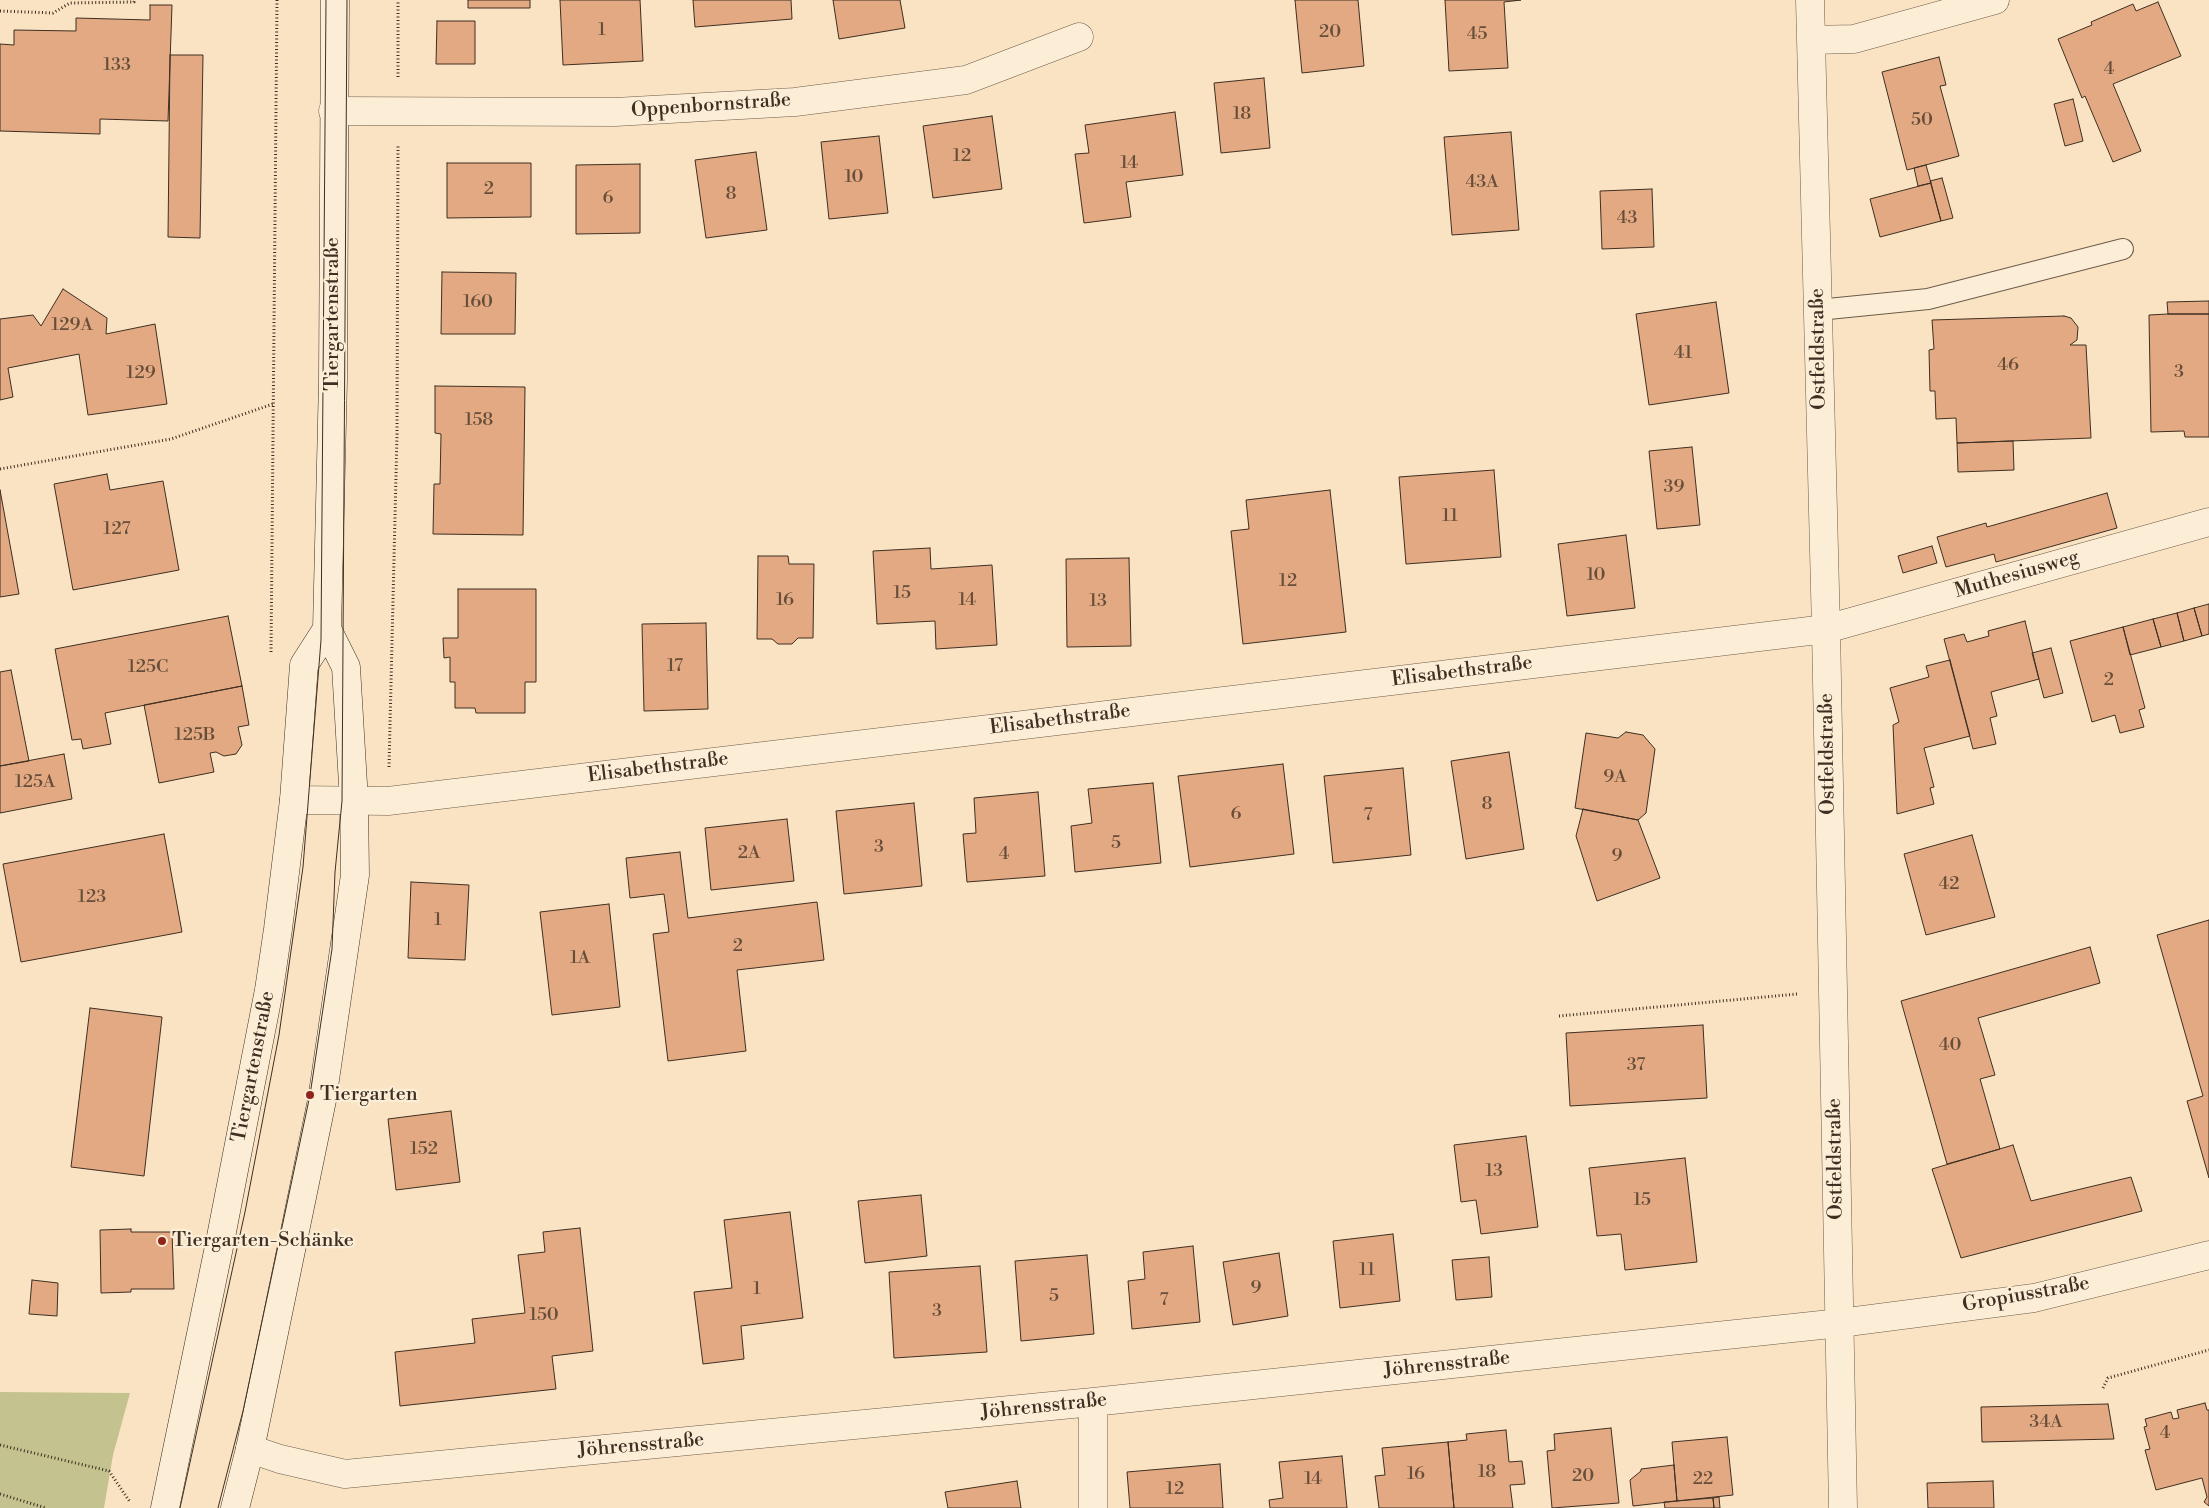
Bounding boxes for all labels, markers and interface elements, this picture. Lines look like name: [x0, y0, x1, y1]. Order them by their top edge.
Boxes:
house number: 1: [598, 20, 606, 42]
house number: 20: [1319, 22, 1341, 44]
house number: 45: [1467, 24, 1487, 46]
house number: 133: [103, 55, 131, 77]
house number: 4: [2104, 59, 2114, 81]
street label: Oppenbornstraße: [630, 88, 792, 124]
house number: 18: [1233, 104, 1251, 126]
house number: 50: [1911, 110, 1933, 132]
house number: 12: [953, 146, 971, 168]
house number: 14: [1120, 153, 1138, 175]
house number: 10: [844, 167, 864, 189]
house number: 43A: [1466, 172, 1498, 194]
house number: 2: [484, 179, 494, 201]
house number: 8: [725, 184, 737, 206]
house number: 6: [603, 188, 613, 210]
house number: 43: [1617, 208, 1637, 230]
street label: Tiergartenstraße: [321, 237, 345, 391]
street label: Ostfeldstraße: [1806, 288, 1832, 410]
house number: 160: [463, 292, 493, 314]
house number: 129A: [51, 315, 93, 337]
house number: 41: [1674, 343, 1692, 365]
house number: 46: [1997, 355, 2019, 377]
house number: 3: [2174, 362, 2184, 384]
house number: 129: [126, 363, 156, 385]
house number: 158: [465, 410, 493, 432]
house number: 39: [1664, 477, 1684, 499]
house number: 11: [1442, 506, 1458, 528]
house number: 127: [103, 519, 131, 541]
street label: Muthesiusweg: [1952, 546, 2082, 604]
house number: 10: [1586, 565, 1606, 587]
house number: 12: [1279, 571, 1297, 593]
house number: 15: [893, 583, 911, 605]
house number: 16: [776, 590, 794, 612]
house number: 14: [958, 590, 976, 612]
house number: 13: [1089, 591, 1107, 613]
street label: Elisabethstraße: [1390, 651, 1534, 693]
house number: 17: [667, 656, 683, 678]
house number: 125C: [128, 657, 168, 679]
house number: 2: [2104, 670, 2114, 692]
street label: Ostfeldstraße: [1815, 693, 1841, 815]
street label: Elisabethstraße: [988, 699, 1132, 741]
house number: 125B: [175, 725, 215, 747]
street label: Elisabethstraße: [586, 747, 730, 789]
house number: 9A: [1603, 767, 1627, 789]
house number: 125A: [15, 772, 55, 794]
house number: 8: [1481, 794, 1493, 816]
house number: 6: [1231, 804, 1241, 826]
house number: 7: [1363, 805, 1373, 827]
house number: 5: [1111, 833, 1121, 855]
house number: 3: [874, 837, 884, 859]
house number: 2A: [738, 843, 760, 865]
house number: 4: [999, 844, 1009, 866]
house number: 9: [1612, 846, 1622, 868]
house number: 42: [1939, 874, 1959, 896]
house number: 123: [78, 887, 106, 909]
house number: 1: [434, 910, 442, 932]
house number: 2: [733, 936, 743, 958]
house number: 1A: [570, 948, 590, 970]
street label: Tiergartenstraße: [228, 989, 280, 1145]
house number: 40: [1939, 1035, 1961, 1057]
house number: 37: [1627, 1055, 1645, 1077]
place label: Tiergarten: [320, 1083, 418, 1107]
marker: Tiergarten: [304, 1089, 316, 1101]
street label: Ostfeldstraße: [1823, 1098, 1849, 1220]
house number: 152: [410, 1139, 438, 1161]
house number: 13: [1485, 1161, 1503, 1183]
house number: 15: [1633, 1190, 1651, 1212]
place label: Tiergarten-Schänke: [172, 1229, 354, 1253]
marker: Tiergarten-Schänke: [156, 1235, 168, 1247]
house number: 11: [1359, 1260, 1375, 1282]
street label: Gropiusstraße: [1961, 1272, 2091, 1318]
house number: 9: [1251, 1278, 1261, 1300]
house number: 1: [753, 1279, 761, 1301]
house number: 5: [1049, 1286, 1059, 1308]
house number: 7: [1159, 1290, 1169, 1312]
house number: 3: [932, 1301, 942, 1323]
house number: 150: [529, 1305, 559, 1327]
street label: Jöhrensstraße: [1383, 1346, 1511, 1384]
street label: Jöhrensstraße: [980, 1388, 1108, 1426]
house number: 34A: [2029, 1412, 2063, 1434]
house number: 4: [2160, 1423, 2170, 1445]
street label: Jöhrensstraße: [577, 1429, 705, 1463]
house number: 18: [1478, 1462, 1496, 1484]
house number: 16: [1407, 1464, 1425, 1486]
house number: 20: [1572, 1466, 1594, 1488]
house number: 14: [1304, 1469, 1322, 1491]
house number: 22: [1693, 1469, 1713, 1491]
house number: 12: [1166, 1479, 1184, 1501]

